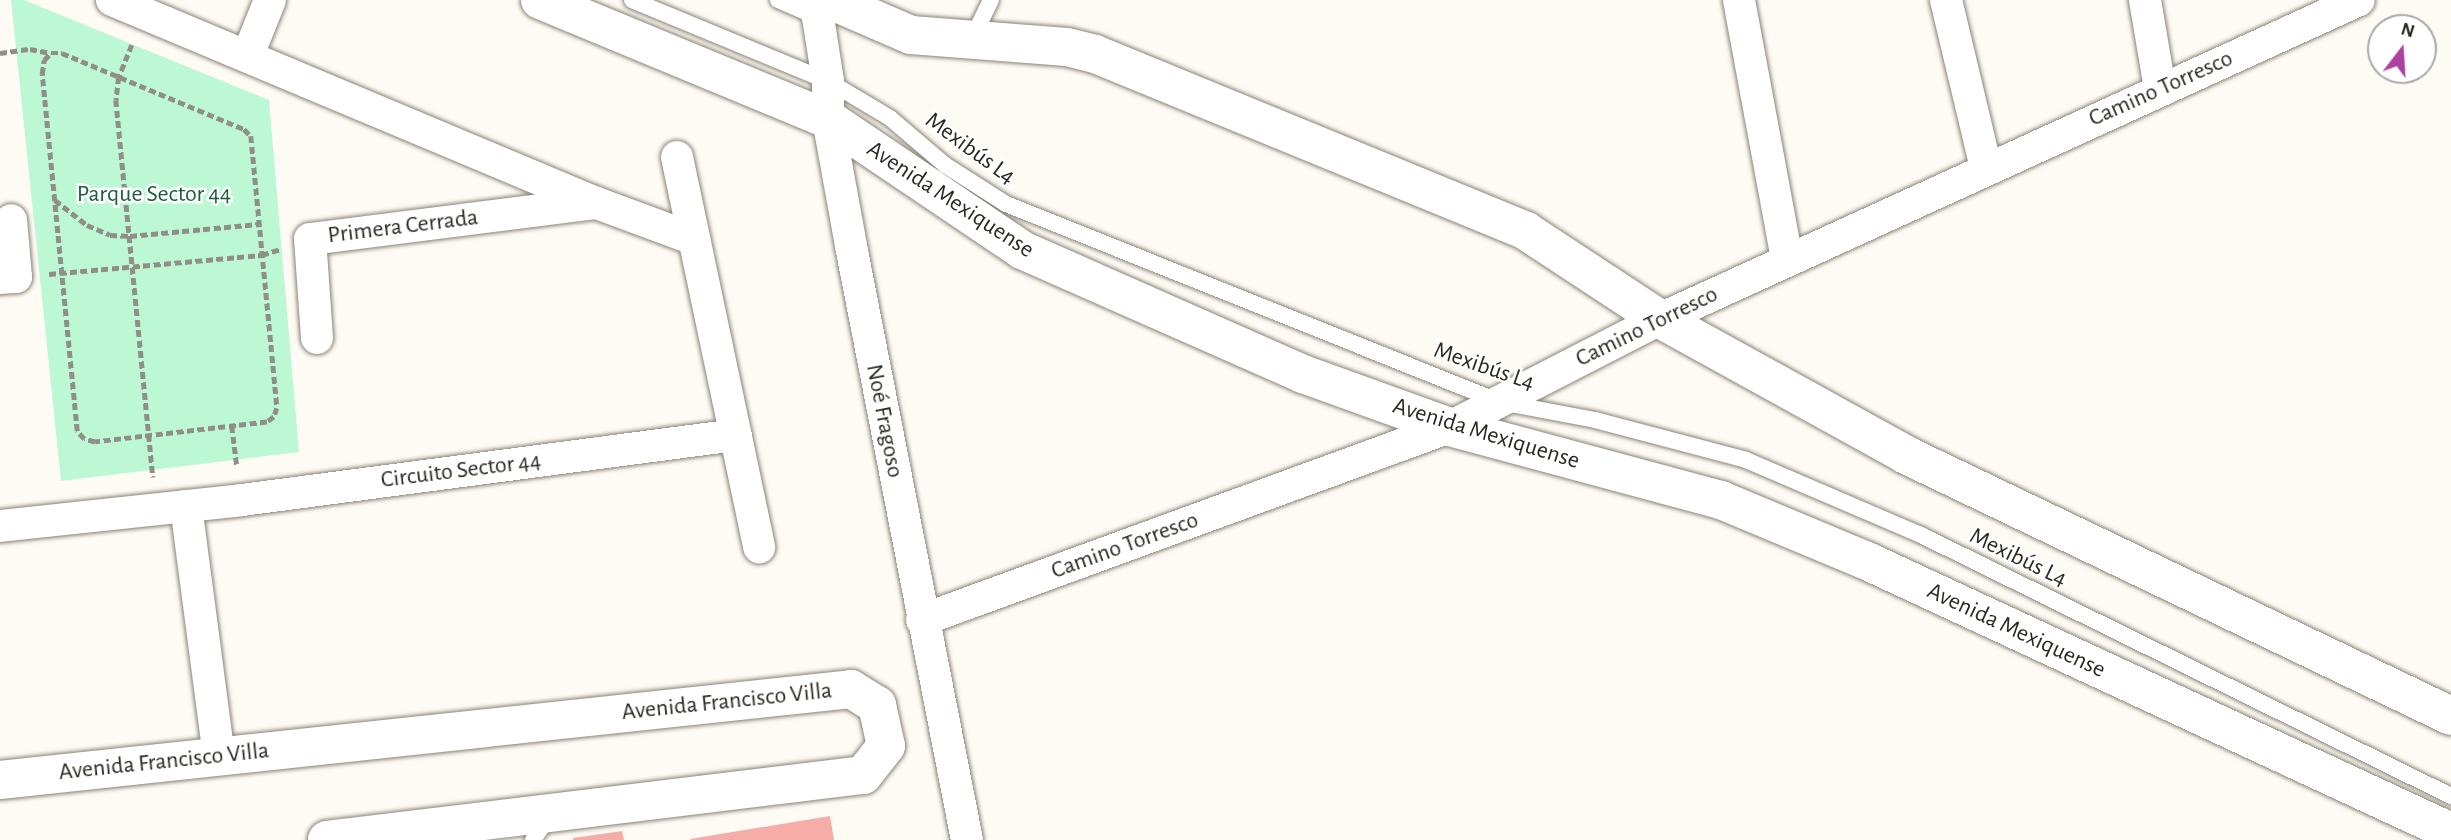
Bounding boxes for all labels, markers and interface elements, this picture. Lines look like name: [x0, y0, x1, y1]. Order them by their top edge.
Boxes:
north arrow: [2367, 14, 2437, 84]
text: N: [2399, 19, 2417, 41]
street label: Camino Torresco: [2085, 44, 2237, 134]
street label: Mexibús L4: [919, 107, 1021, 191]
street label: Avenida Mexiquense: [861, 135, 1039, 265]
park label: Parque Sector 44: [77, 181, 231, 209]
street label: Primera Cerrada: [326, 203, 480, 251]
street label: Camino Torresco: [1571, 280, 1723, 374]
street label: Mexibús L4: [1430, 336, 1538, 398]
street label: Noé Fragoso: [859, 362, 909, 480]
street label: Avenida Mexiquense: [1389, 392, 1583, 476]
street label: Circuito Sector 44: [379, 447, 543, 495]
street label: Camino Torresco: [1047, 506, 1203, 586]
street label: Mexibús L4: [1965, 522, 2071, 594]
street label: Avenida Mexiquense: [1922, 577, 2110, 685]
street label: Avenida Francisco Villa: [620, 677, 834, 727]
street label: Avenida Francisco Villa: [57, 737, 271, 787]

